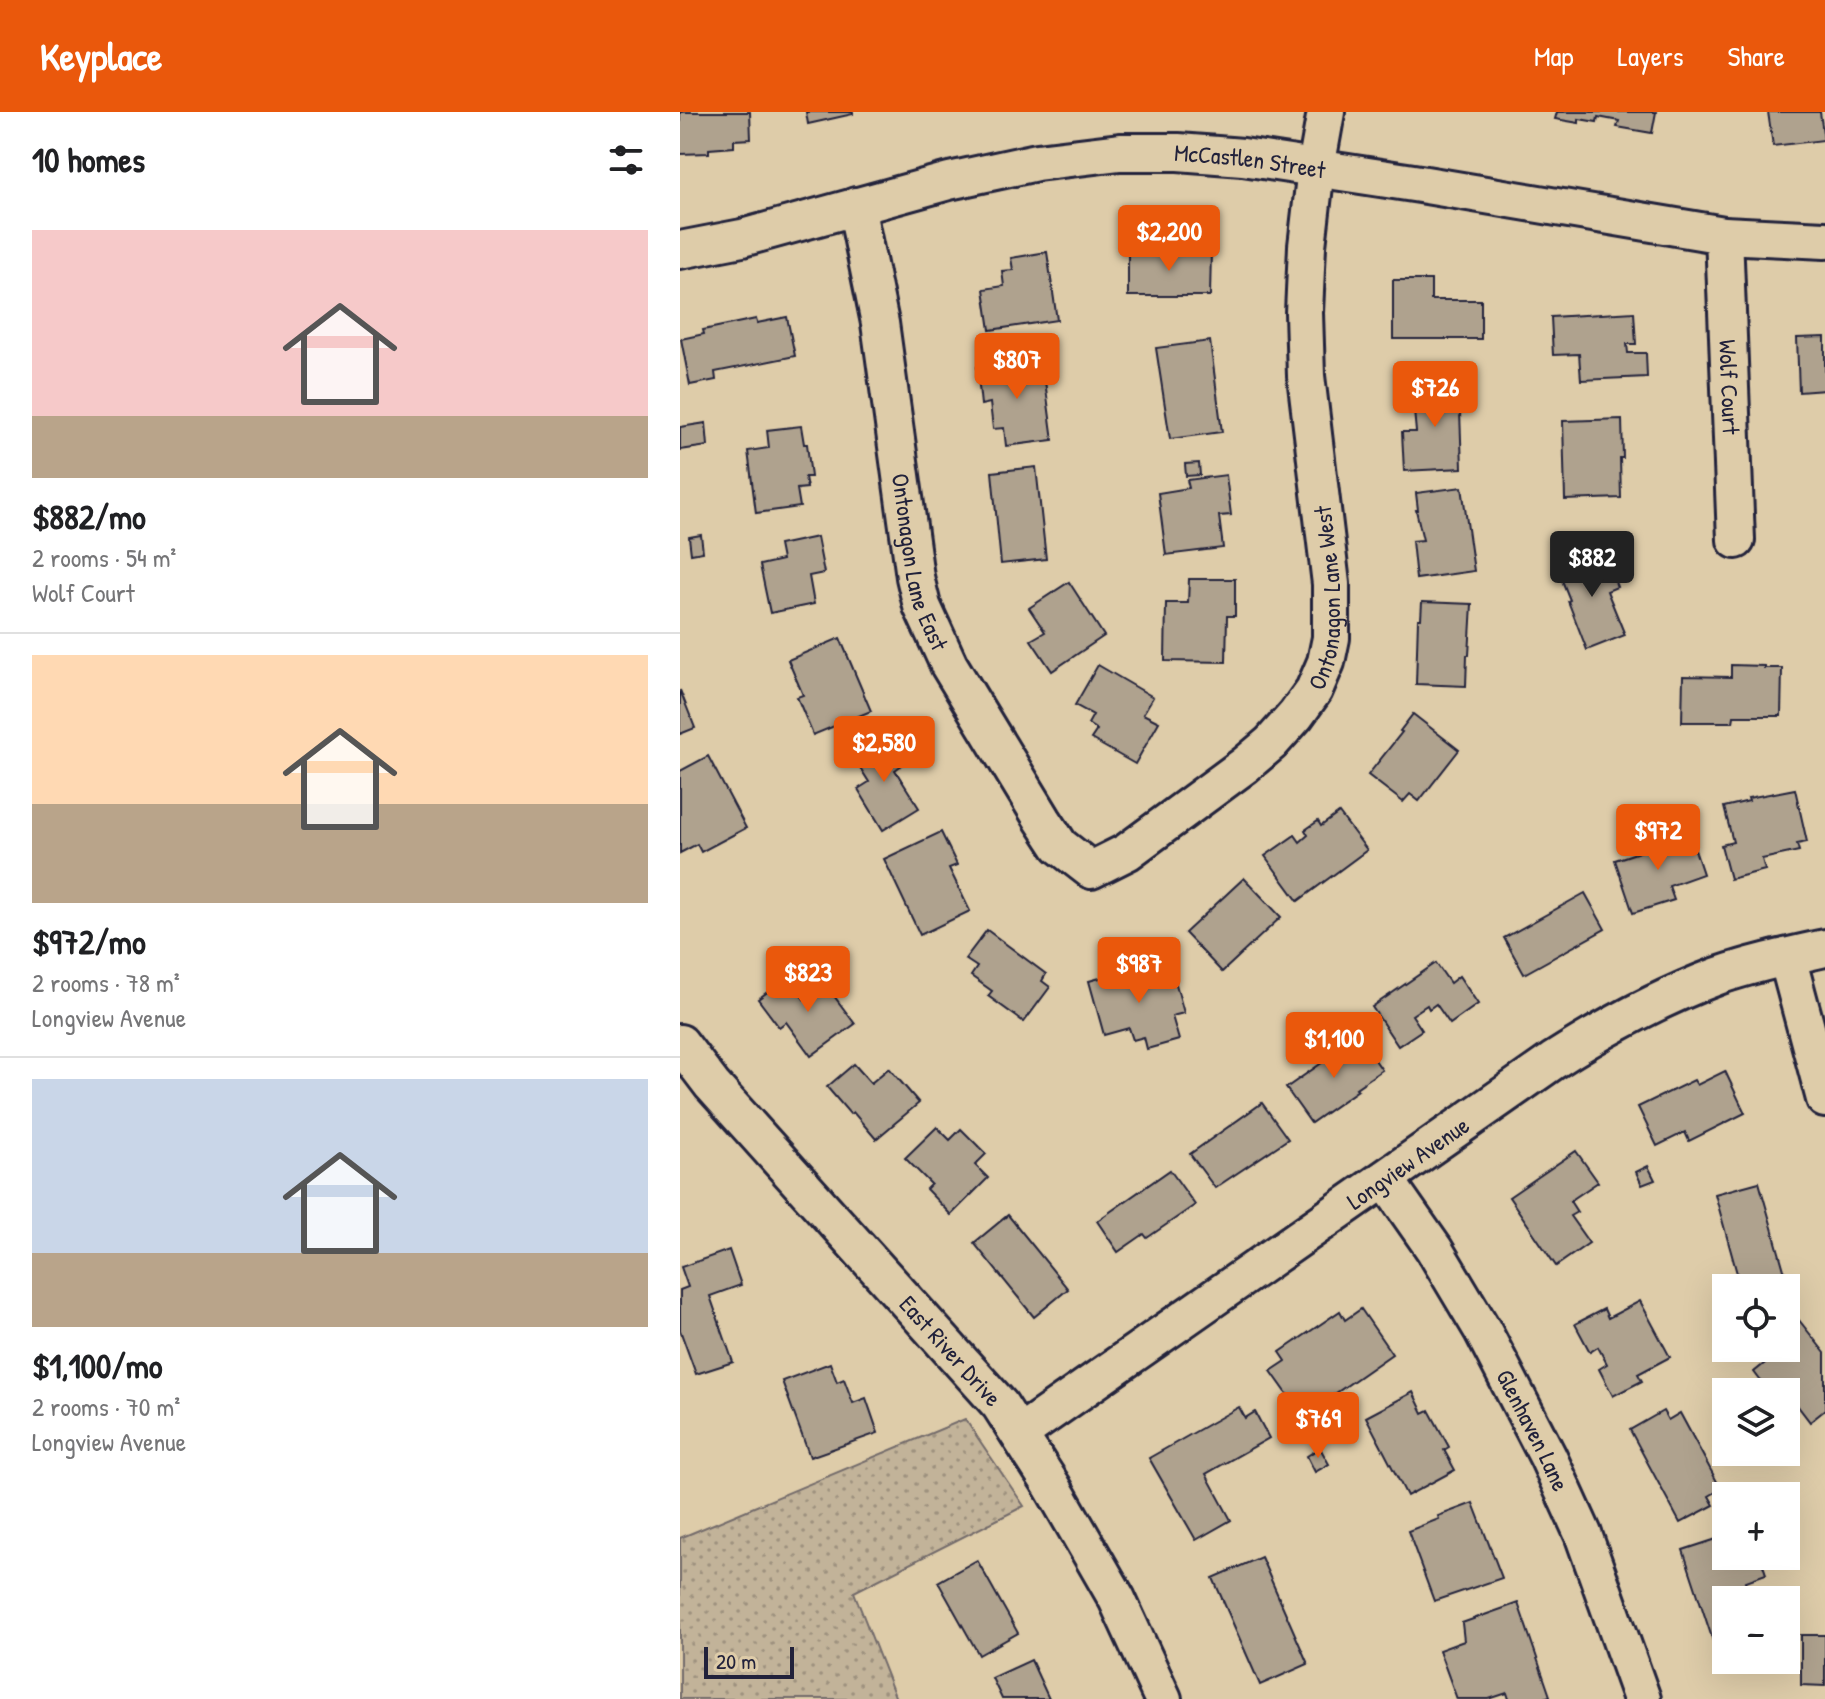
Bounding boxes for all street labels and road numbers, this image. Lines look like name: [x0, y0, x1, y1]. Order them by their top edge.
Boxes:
street label: McCastlen Street: [1173, 136, 1328, 185]
street label: Wolf Court: [1712, 339, 1748, 436]
street label: Ontonagon Lane East: [885, 471, 956, 656]
street label: Ontonagon Lane West: [1300, 504, 1347, 695]
street label: Longview Avenue: [1340, 1108, 1475, 1216]
street label: East River Drive: [893, 1288, 1009, 1413]
street label: Glenhaven Lane: [1489, 1364, 1577, 1496]

